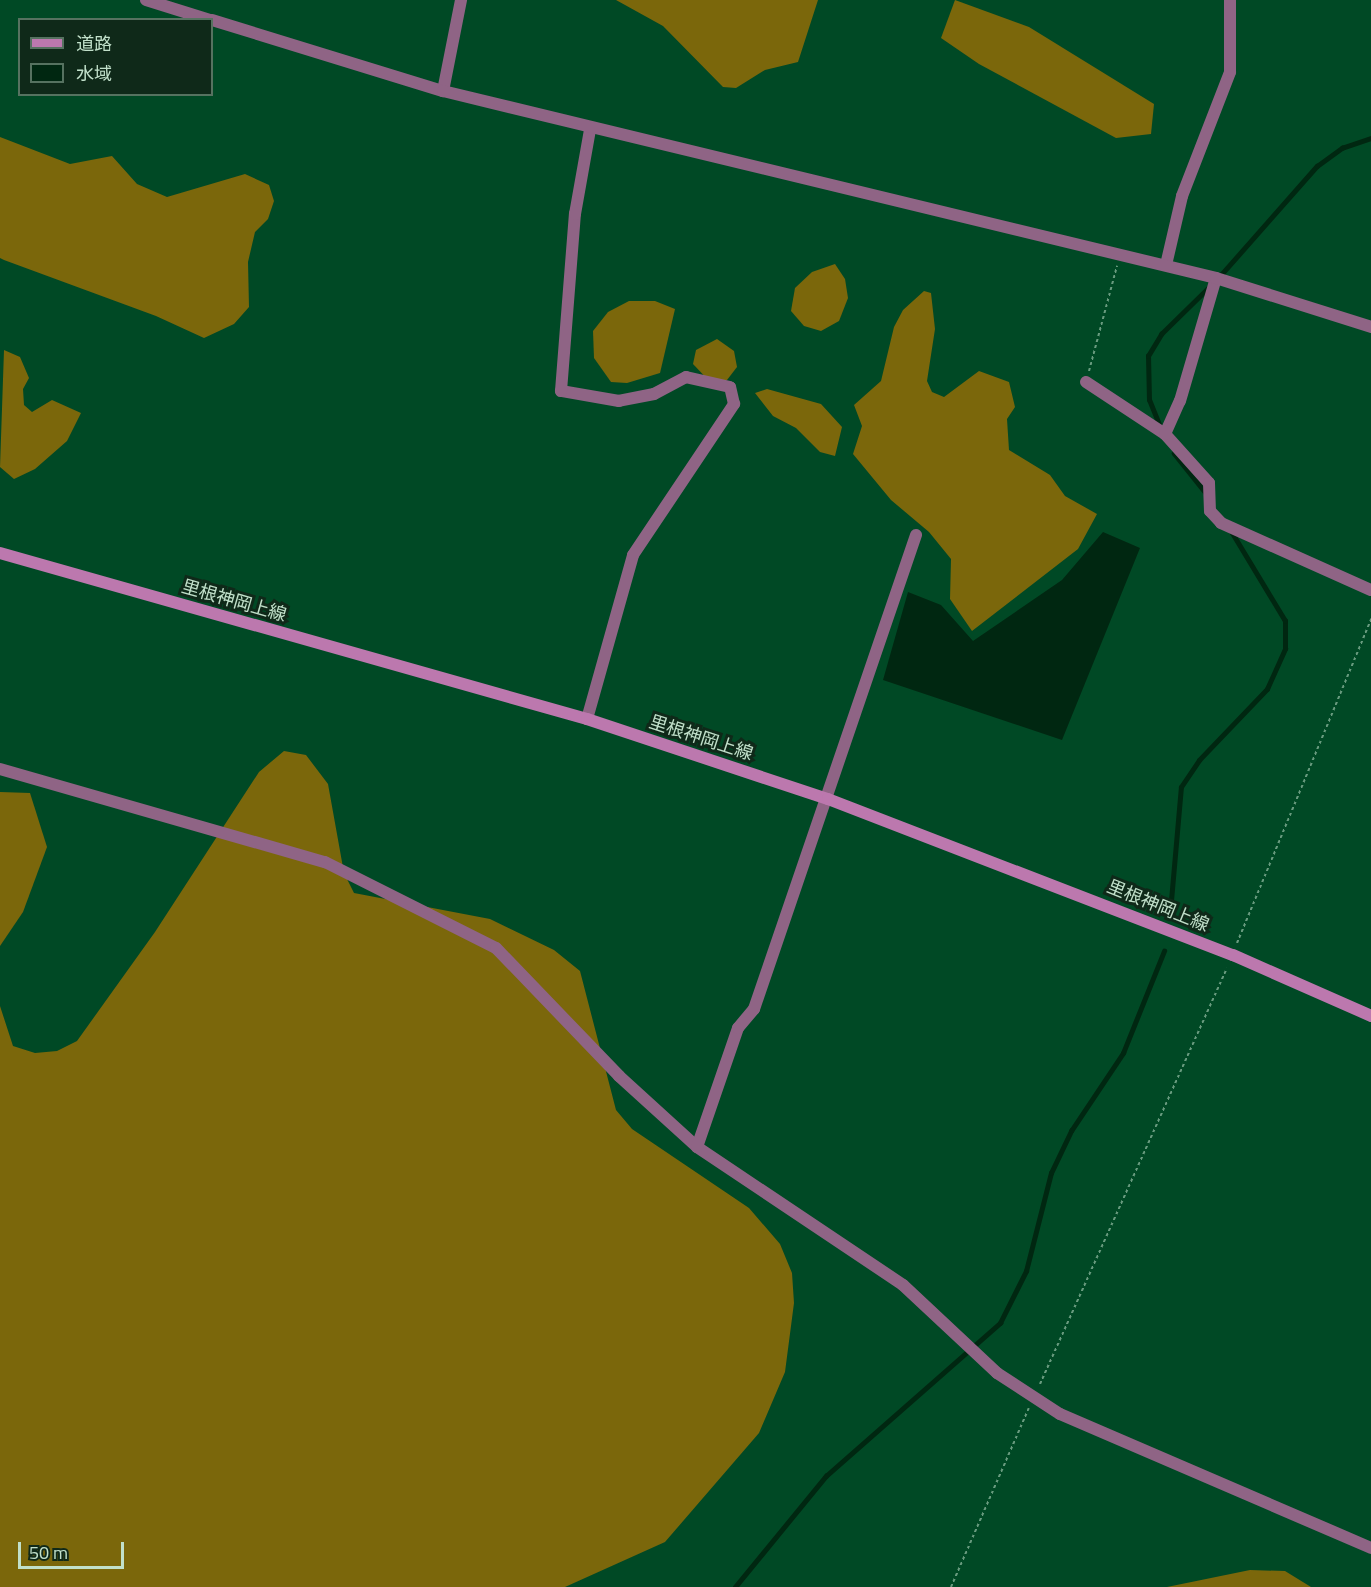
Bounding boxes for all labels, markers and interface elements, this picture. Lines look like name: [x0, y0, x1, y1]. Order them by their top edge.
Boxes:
legend: [18, 18, 213, 96]
text: 道路: [76, 30, 112, 57]
text: 水域: [76, 60, 112, 87]
street label: 里根神岡上線: [179, 576, 289, 626]
street label: 里根神岡上線: [646, 711, 756, 765]
street label: 里根神岡上線: [1104, 876, 1212, 936]
scale bar: [21, 1530, 128, 1568]
text: 50 m: [29, 1539, 68, 1566]

